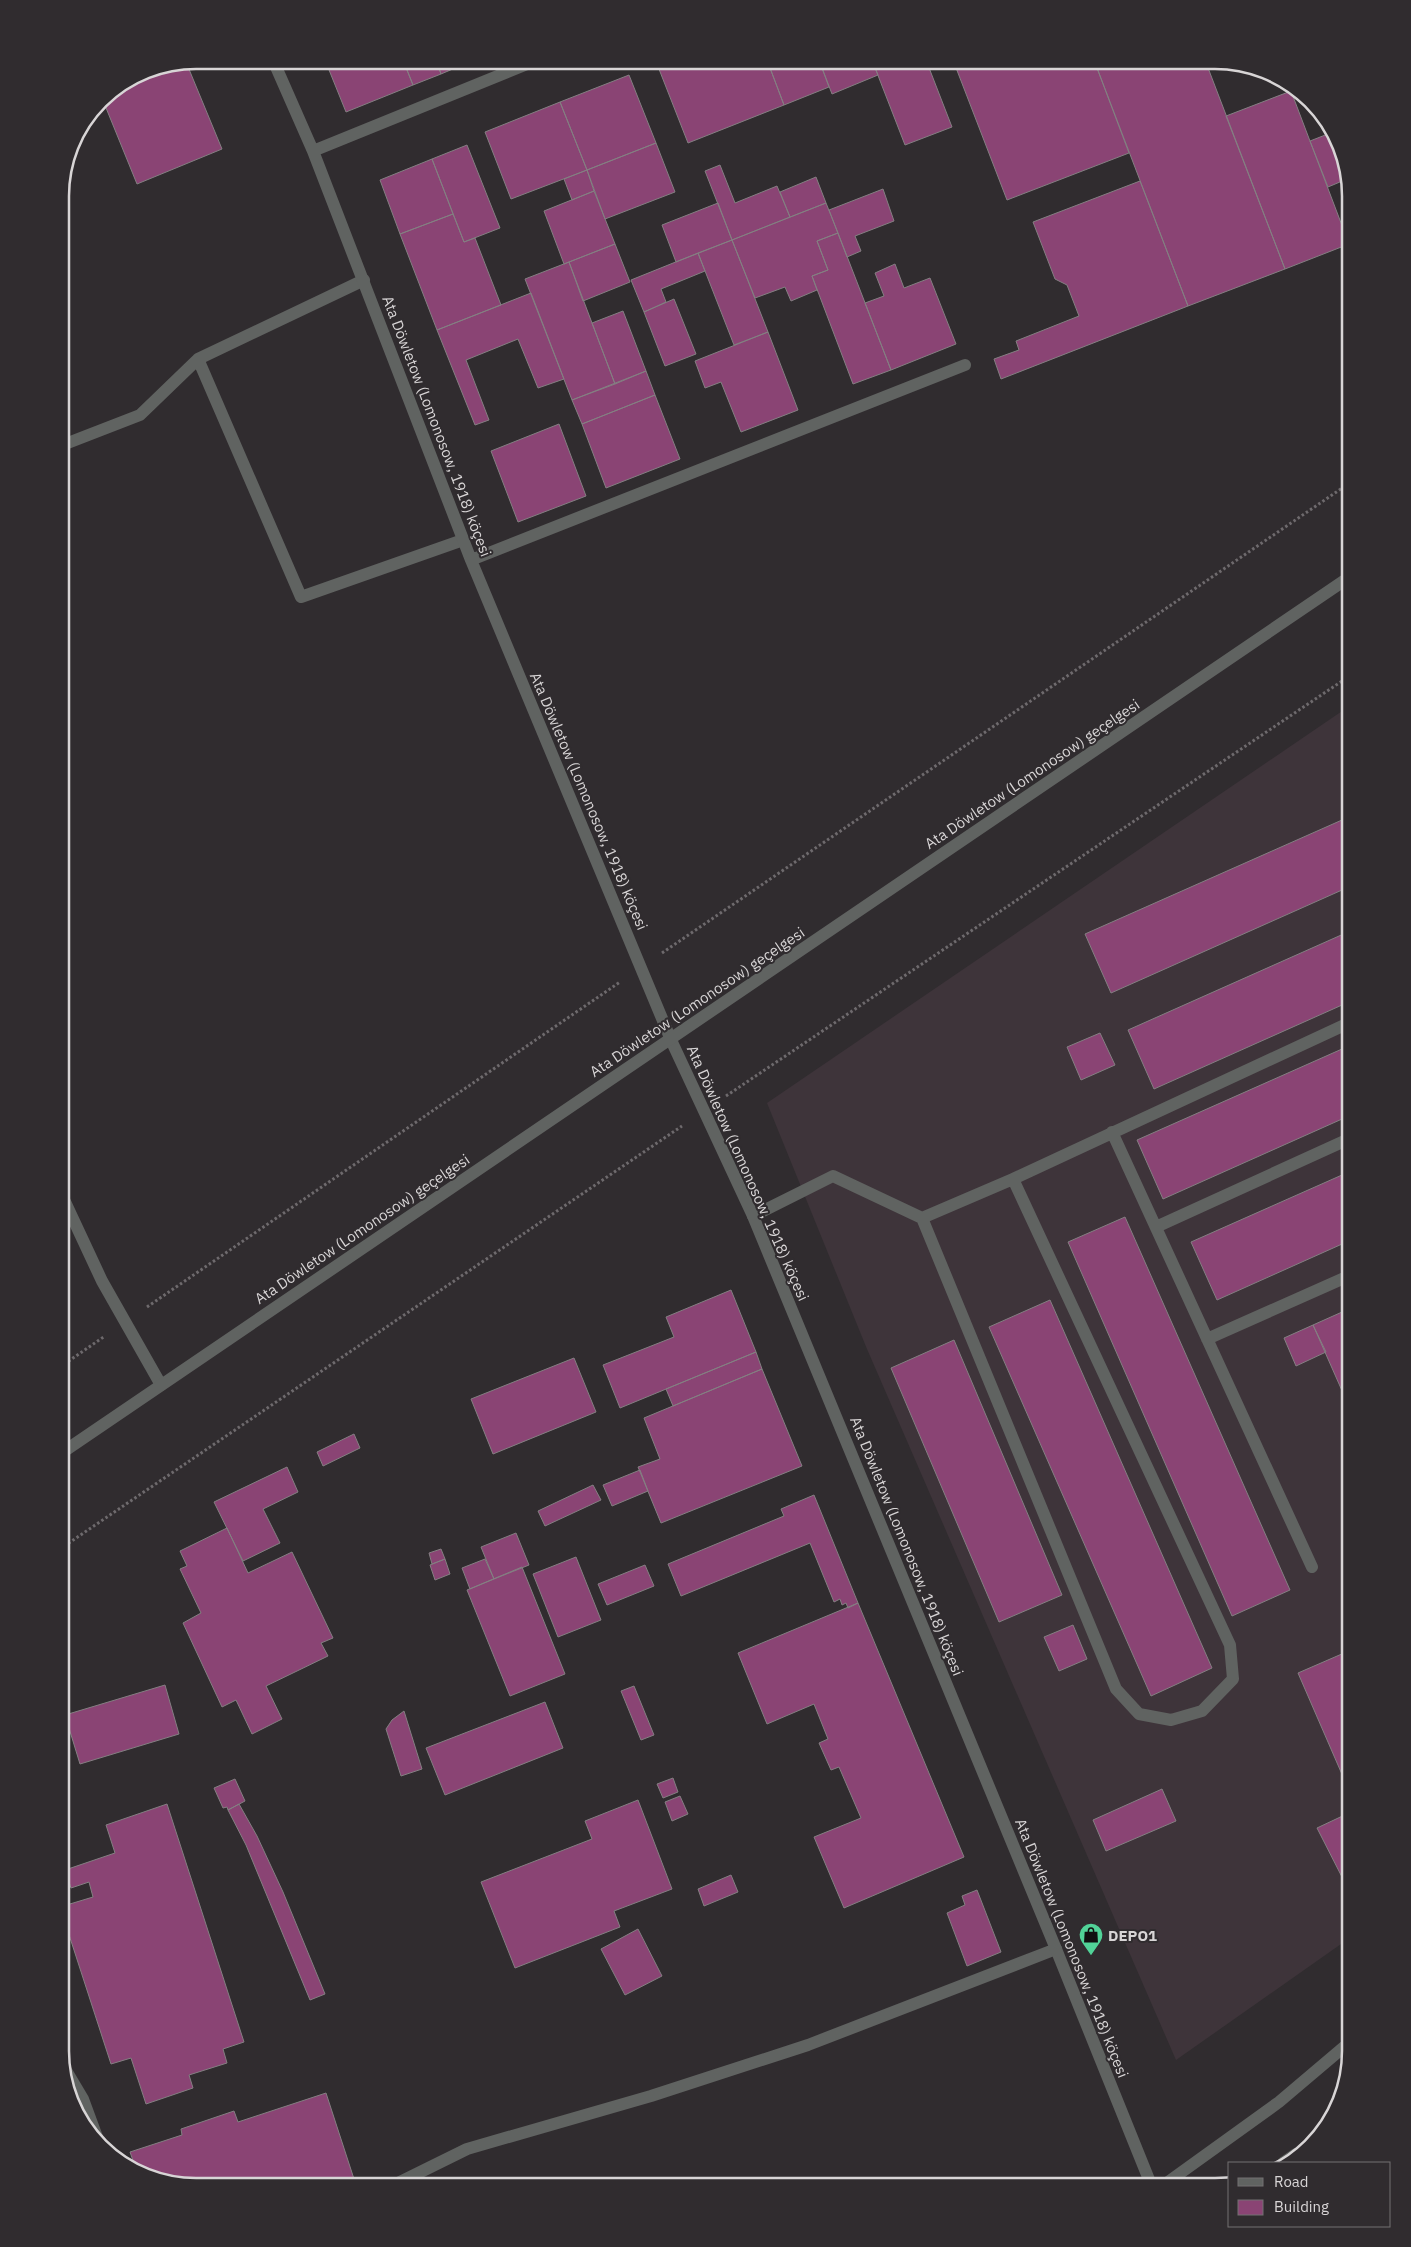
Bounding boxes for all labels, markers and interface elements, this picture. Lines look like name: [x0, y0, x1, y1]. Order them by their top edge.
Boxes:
street label: Ata Döwletow (Lomonosow, 1918) köçesi: [378, 293, 496, 559]
street label: Ata Döwletow (Lomonosow, 1918) köçesi: [526, 669, 652, 933]
street label: Ata Döwletow (Lomonosow) geçelgesi: [921, 695, 1143, 853]
street label: Ata Döwletow (Lomonosow) geçelgesi: [586, 923, 808, 1081]
street label: Ata Döwletow (Lomonosow, 1918) köçesi: [683, 1042, 813, 1304]
street label: Ata Döwletow (Lomonosow) geçelgesi: [251, 1150, 473, 1308]
street label: Ata Döwletow (Lomonosow, 1918) köçesi: [846, 1414, 968, 1678]
street label: Ata Döwletow (Lomonosow, 1918) köçesi: [1011, 1816, 1133, 2080]
shop icon: DEPO1: [1078, 1922, 1104, 1956]
place label: DEPO1: [1108, 1926, 1157, 1945]
legend: [1228, 2162, 1391, 2227]
text: Road: [1274, 2172, 1309, 2191]
text: Building: [1274, 2197, 1329, 2216]

